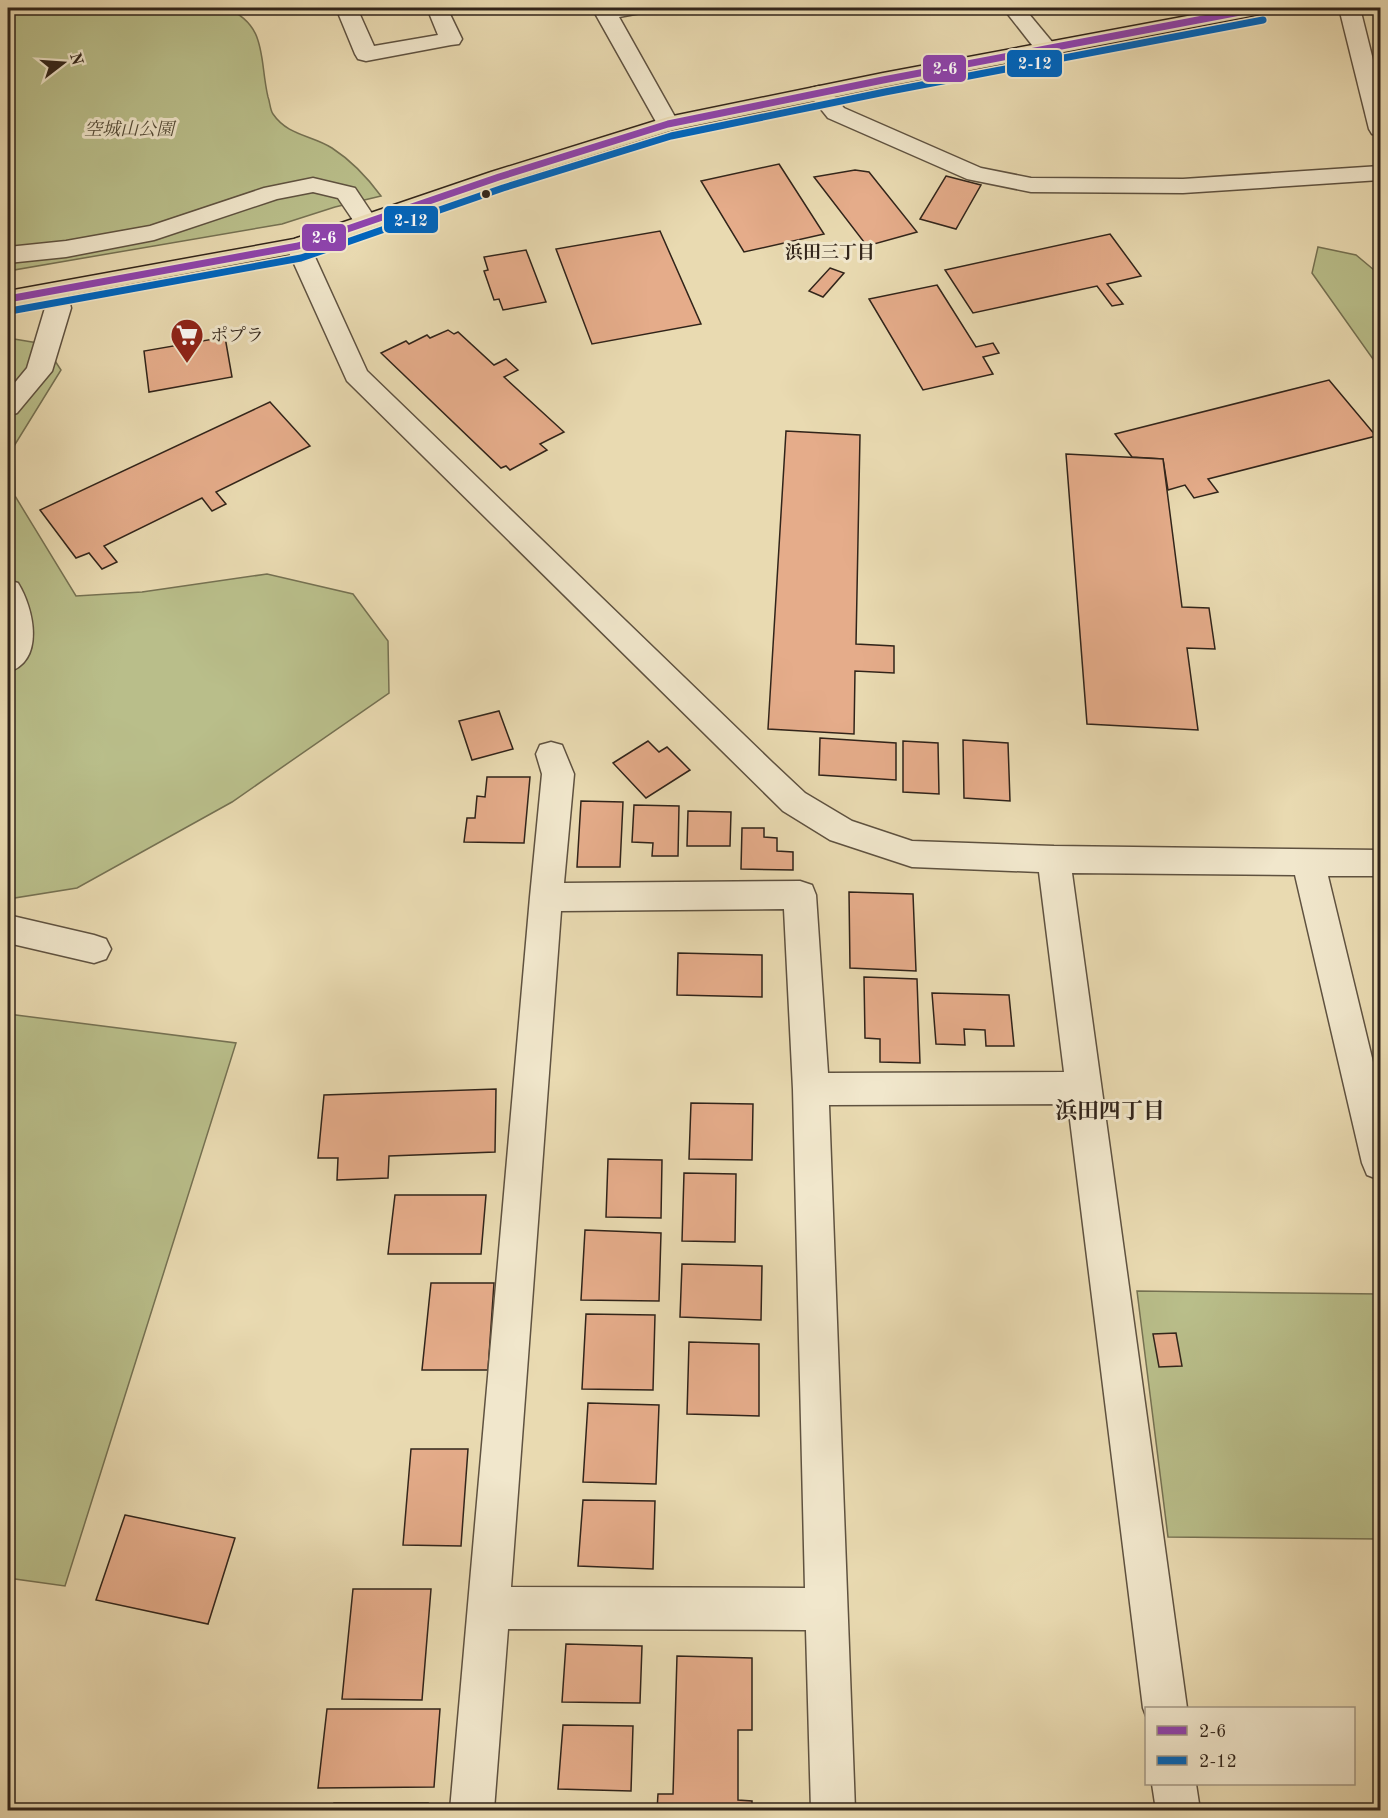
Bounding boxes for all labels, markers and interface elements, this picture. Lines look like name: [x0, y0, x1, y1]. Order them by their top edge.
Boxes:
north arrow: [33, 33, 93, 93]
line badge: 2-12: [1006, 49, 1063, 78]
text: N: [66, 51, 85, 68]
line badge: 2-6: [922, 54, 967, 83]
text: 2-12: [1018, 57, 1052, 73]
text: 2-6: [933, 62, 957, 78]
park label: 空城山公園: [84, 119, 177, 139]
unlabelled marker: [480, 188, 492, 200]
line badge: 2-12: [383, 205, 439, 234]
text: 2-12: [394, 214, 428, 230]
line badge: 2-6: [301, 223, 347, 252]
text: 2-6: [312, 231, 336, 247]
district label: 浜田三丁目: [785, 242, 875, 262]
supermarket icon: ポプラ: [169, 317, 205, 364]
place label: ポプラ: [210, 326, 264, 345]
district label: 浜田四丁目: [1055, 1098, 1165, 1123]
legend: [1145, 1707, 1355, 1785]
text: 2-6: [1199, 1723, 1227, 1741]
text: 2-12: [1199, 1753, 1237, 1771]

